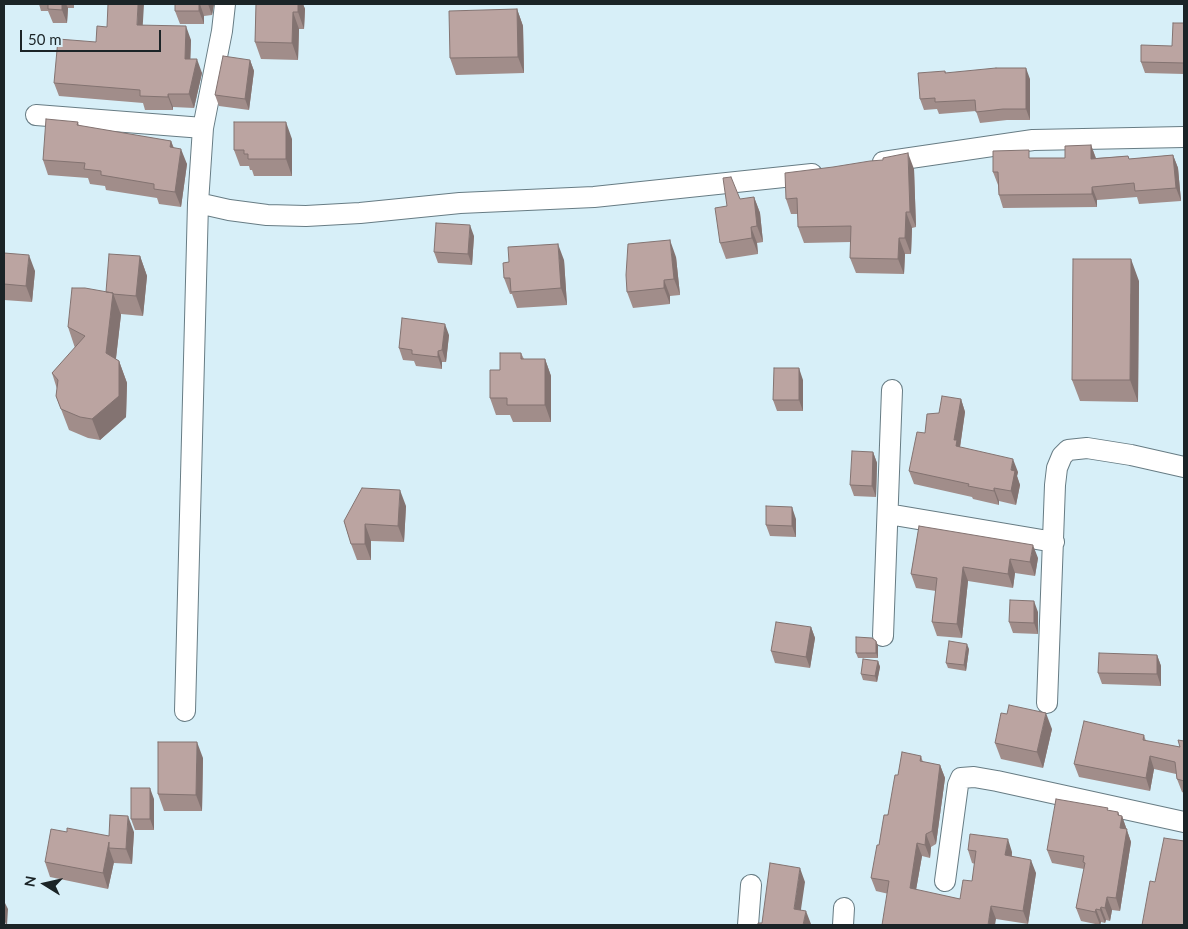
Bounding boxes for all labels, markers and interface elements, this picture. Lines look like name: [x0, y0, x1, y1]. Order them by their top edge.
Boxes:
scale bar: [22, 20, 164, 52]
text: 50 m: [28, 30, 62, 48]
north arrow: [20, 859, 70, 909]
text: N: [20, 875, 39, 888]

